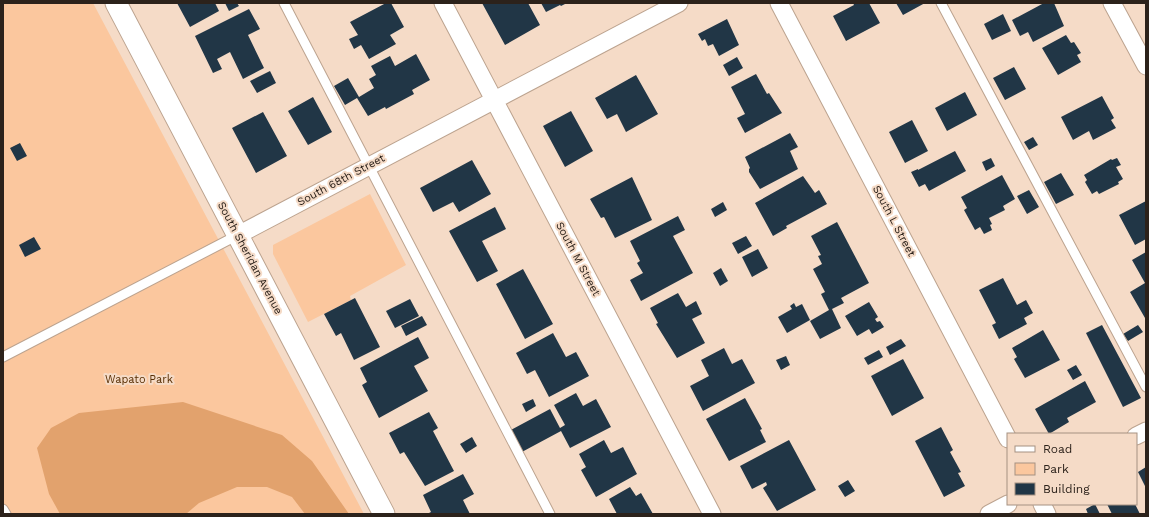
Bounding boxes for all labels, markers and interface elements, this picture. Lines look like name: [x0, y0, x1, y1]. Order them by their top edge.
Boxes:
street label: South 68th Street: [295, 151, 387, 209]
street label: South L Street: [870, 183, 918, 259]
street label: South Sheridan Avenue: [215, 200, 285, 316]
street label: South M Street: [553, 220, 603, 299]
park label: Wapato Park: [105, 373, 173, 386]
legend: [1007, 433, 1137, 505]
text: Road: [1043, 442, 1072, 456]
text: Park: [1043, 462, 1069, 476]
text: Building: [1043, 482, 1090, 496]

